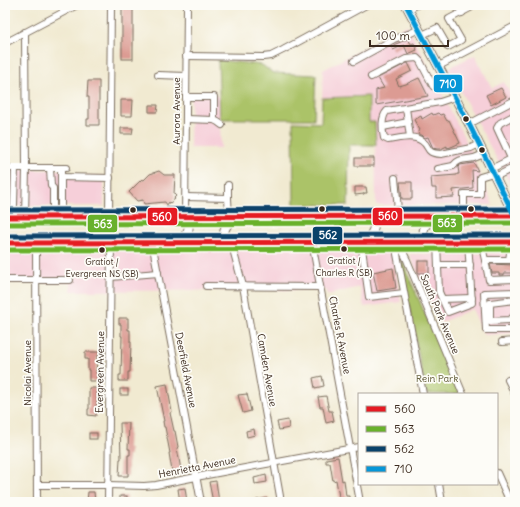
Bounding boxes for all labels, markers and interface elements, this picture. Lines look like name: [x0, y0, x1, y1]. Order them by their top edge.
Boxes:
scale bar: [370, 22, 448, 48]
text: 100 m: [376, 28, 410, 43]
line badge: 710: [433, 74, 463, 93]
street label: Aurora Avenue: [170, 77, 183, 145]
text: 710: [440, 77, 457, 91]
unlabelled marker: [461, 114, 471, 124]
unlabelled marker: [477, 145, 487, 155]
unlabelled marker: [317, 204, 327, 214]
unlabelled marker: [466, 204, 476, 214]
unlabelled marker: [128, 205, 138, 215]
line badge: 560: [147, 207, 178, 226]
line badge: 560: [372, 207, 403, 226]
text: 560: [378, 209, 398, 223]
text: 560: [152, 210, 172, 224]
line badge: 563: [87, 214, 118, 233]
line badge: 563: [432, 214, 463, 233]
text: 563: [438, 216, 456, 230]
text: 563: [94, 217, 112, 231]
line badge: 562: [312, 226, 343, 245]
text: 562: [319, 228, 337, 242]
marker: Gratiot / Charles R (SB): [339, 244, 349, 254]
marker: Gratiot / Evergreen NS (SB): [97, 245, 107, 255]
place label: Gratiot / Charles R (SB): [315, 255, 373, 278]
place label: Gratiot / Evergreen NS (SB): [66, 256, 139, 279]
street label: South Park Avenue: [417, 272, 463, 356]
street label: Charles R Avenue: [326, 295, 354, 375]
street label: Evergreen Avenue: [93, 331, 107, 413]
street label: Deerfield Avenue: [172, 331, 200, 409]
street label: Camden Avenue: [254, 332, 280, 408]
street label: Nicolai Avenue: [21, 340, 34, 406]
park label: Rein Park: [416, 372, 458, 385]
legend: [358, 393, 498, 485]
text: 560: [394, 401, 416, 416]
text: 563: [394, 421, 415, 436]
text: 562: [394, 441, 415, 456]
street label: Henrietta Avenue: [157, 453, 237, 481]
text: 710: [394, 461, 413, 476]

